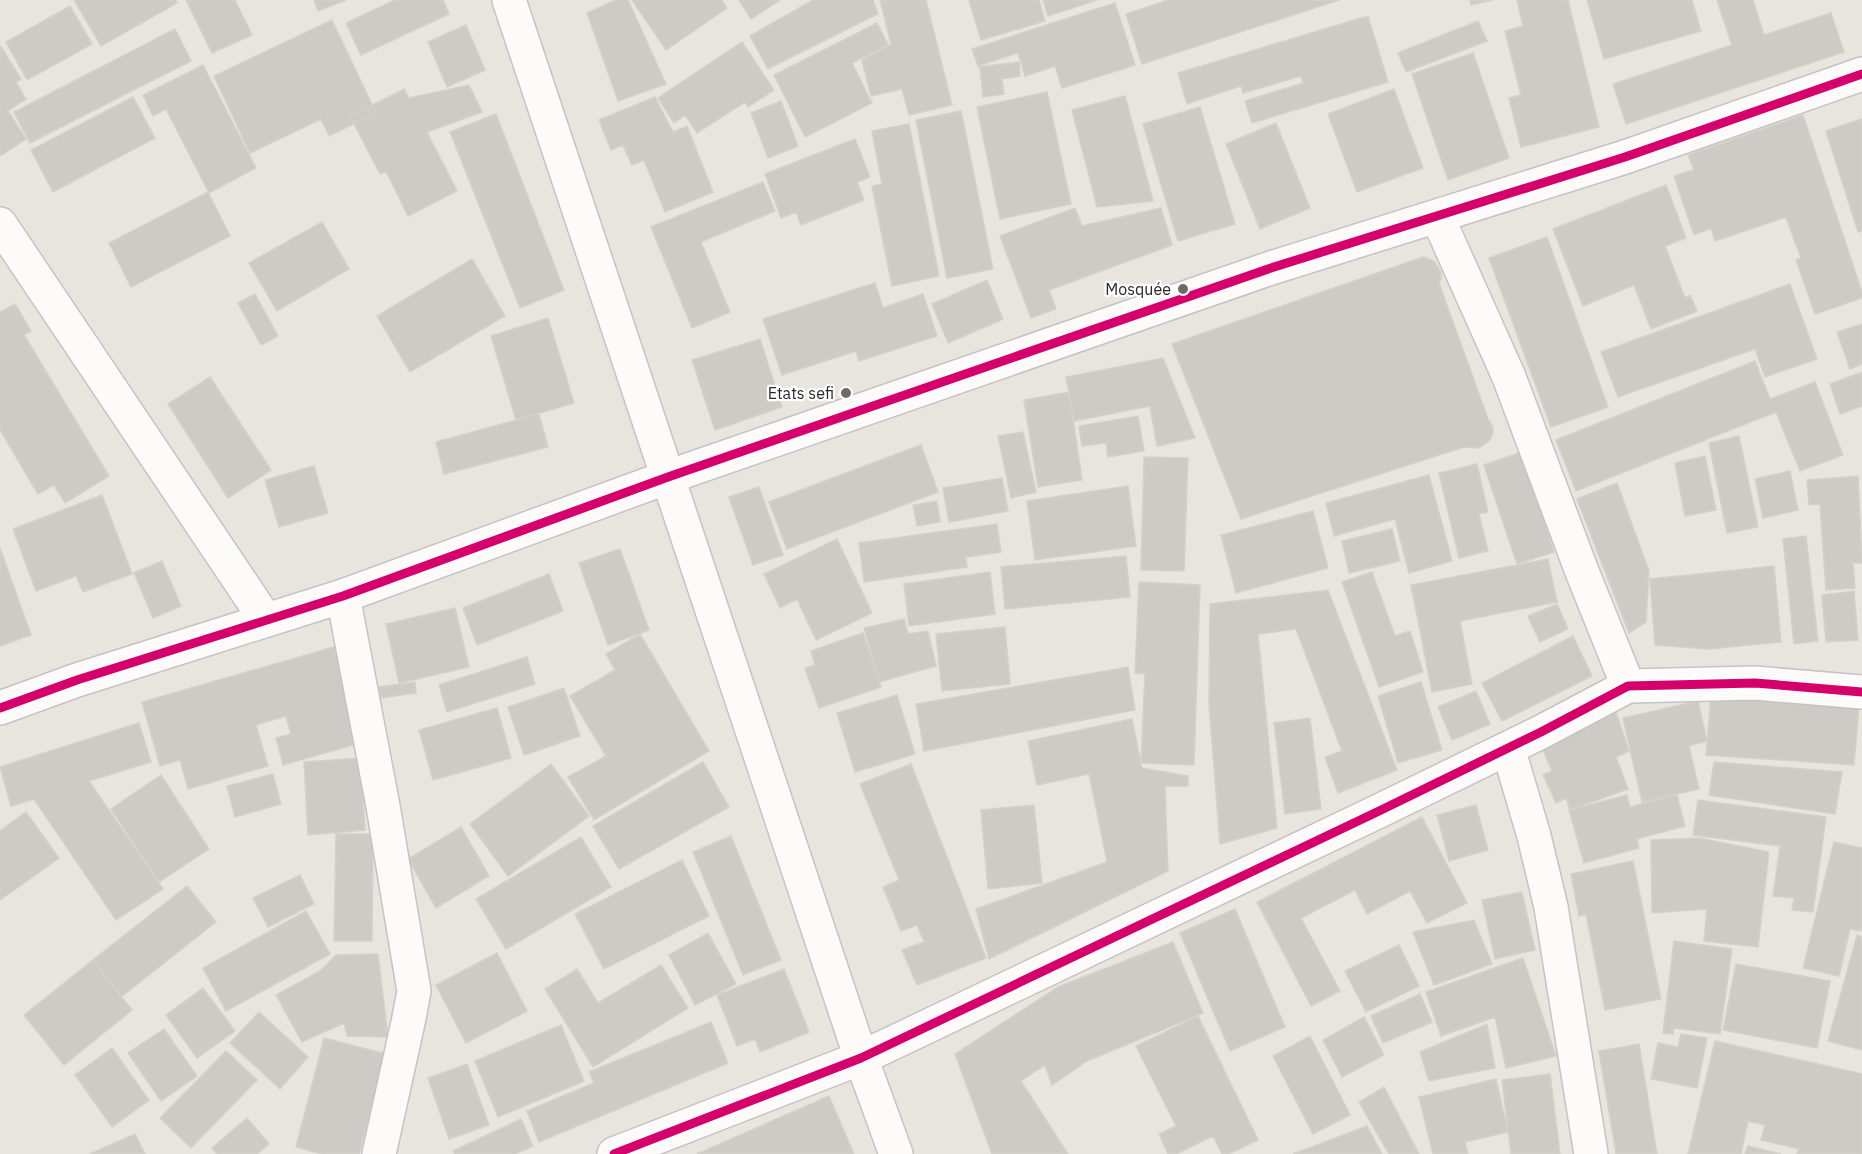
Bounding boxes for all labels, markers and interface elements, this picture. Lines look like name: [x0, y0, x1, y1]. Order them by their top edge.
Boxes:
place label: Mosquée: [1105, 279, 1171, 299]
marker: Mosquée: [1176, 282, 1190, 296]
place label: Etats sefi: [768, 383, 834, 403]
marker: Etats sefi: [839, 386, 853, 400]

